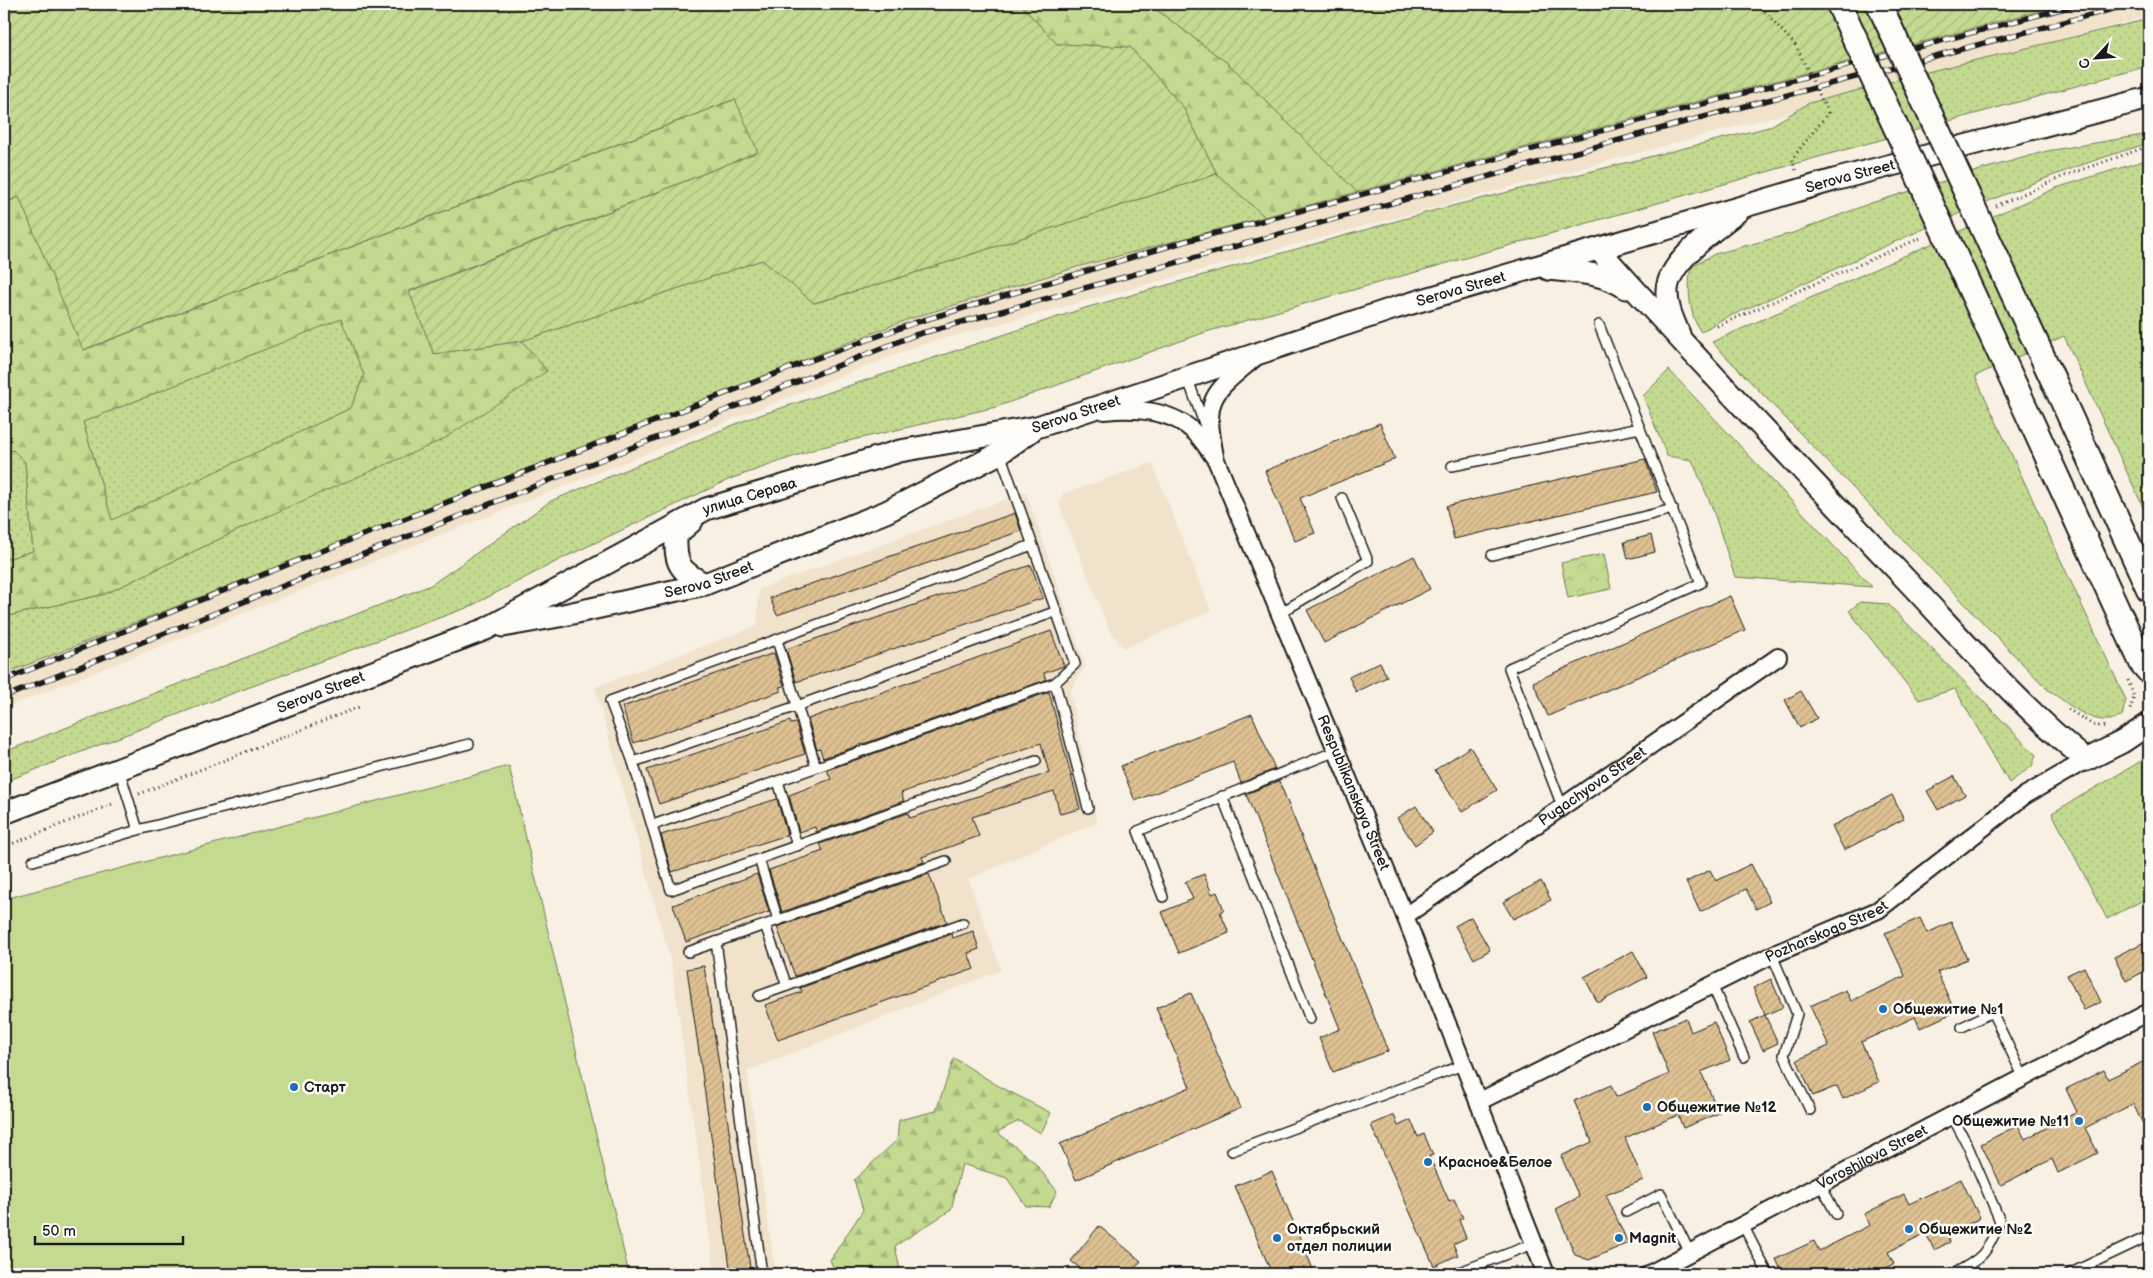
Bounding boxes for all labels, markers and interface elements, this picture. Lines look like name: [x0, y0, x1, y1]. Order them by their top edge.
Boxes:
north arrow: [2070, 32, 2120, 82]
text: С: [2075, 55, 2095, 72]
street label: Serova Street: [1803, 155, 1897, 197]
street label: Serova Street: [1414, 267, 1508, 311]
street label: Serova Street: [1030, 390, 1123, 437]
street label: улица Серова: [700, 473, 799, 519]
street label: Serova Street: [663, 556, 756, 602]
street label: Serova Street: [274, 667, 367, 717]
street label: Respublikanskaya Street: [1313, 712, 1395, 873]
street label: Pugachyova Street: [1535, 742, 1650, 830]
street label: Pozharskogo Street: [1762, 896, 1892, 966]
place label: Общежитие №1: [1893, 1000, 2004, 1019]
marker: Общежитие №1: [1877, 1003, 1889, 1015]
place label: Старт: [304, 1078, 347, 1097]
marker: Старт: [288, 1081, 300, 1093]
place label: Общежитие №12: [1657, 1098, 1777, 1117]
marker: Общежитие №12: [1641, 1101, 1653, 1113]
place label: Общежитие №11: [1952, 1112, 2069, 1131]
marker: Общежитие №11: [2073, 1115, 2085, 1127]
street label: Voroshilova Street: [1814, 1120, 1931, 1194]
place label: Красное&Белое: [1438, 1153, 1552, 1172]
marker: Красное&Белое: [1422, 1156, 1434, 1168]
scale bar: [35, 1213, 182, 1245]
place label: Октябрьский отдел полиции: [1287, 1220, 1392, 1256]
place label: Общежитие №2: [1919, 1220, 2032, 1239]
text: 50 m: [42, 1222, 76, 1241]
marker: Общежитие №2: [1903, 1223, 1915, 1235]
place label: Magnit: [1629, 1229, 1676, 1248]
marker: Октябрьский отдел полиции: [1271, 1232, 1283, 1244]
marker: Magnit: [1613, 1232, 1625, 1244]

